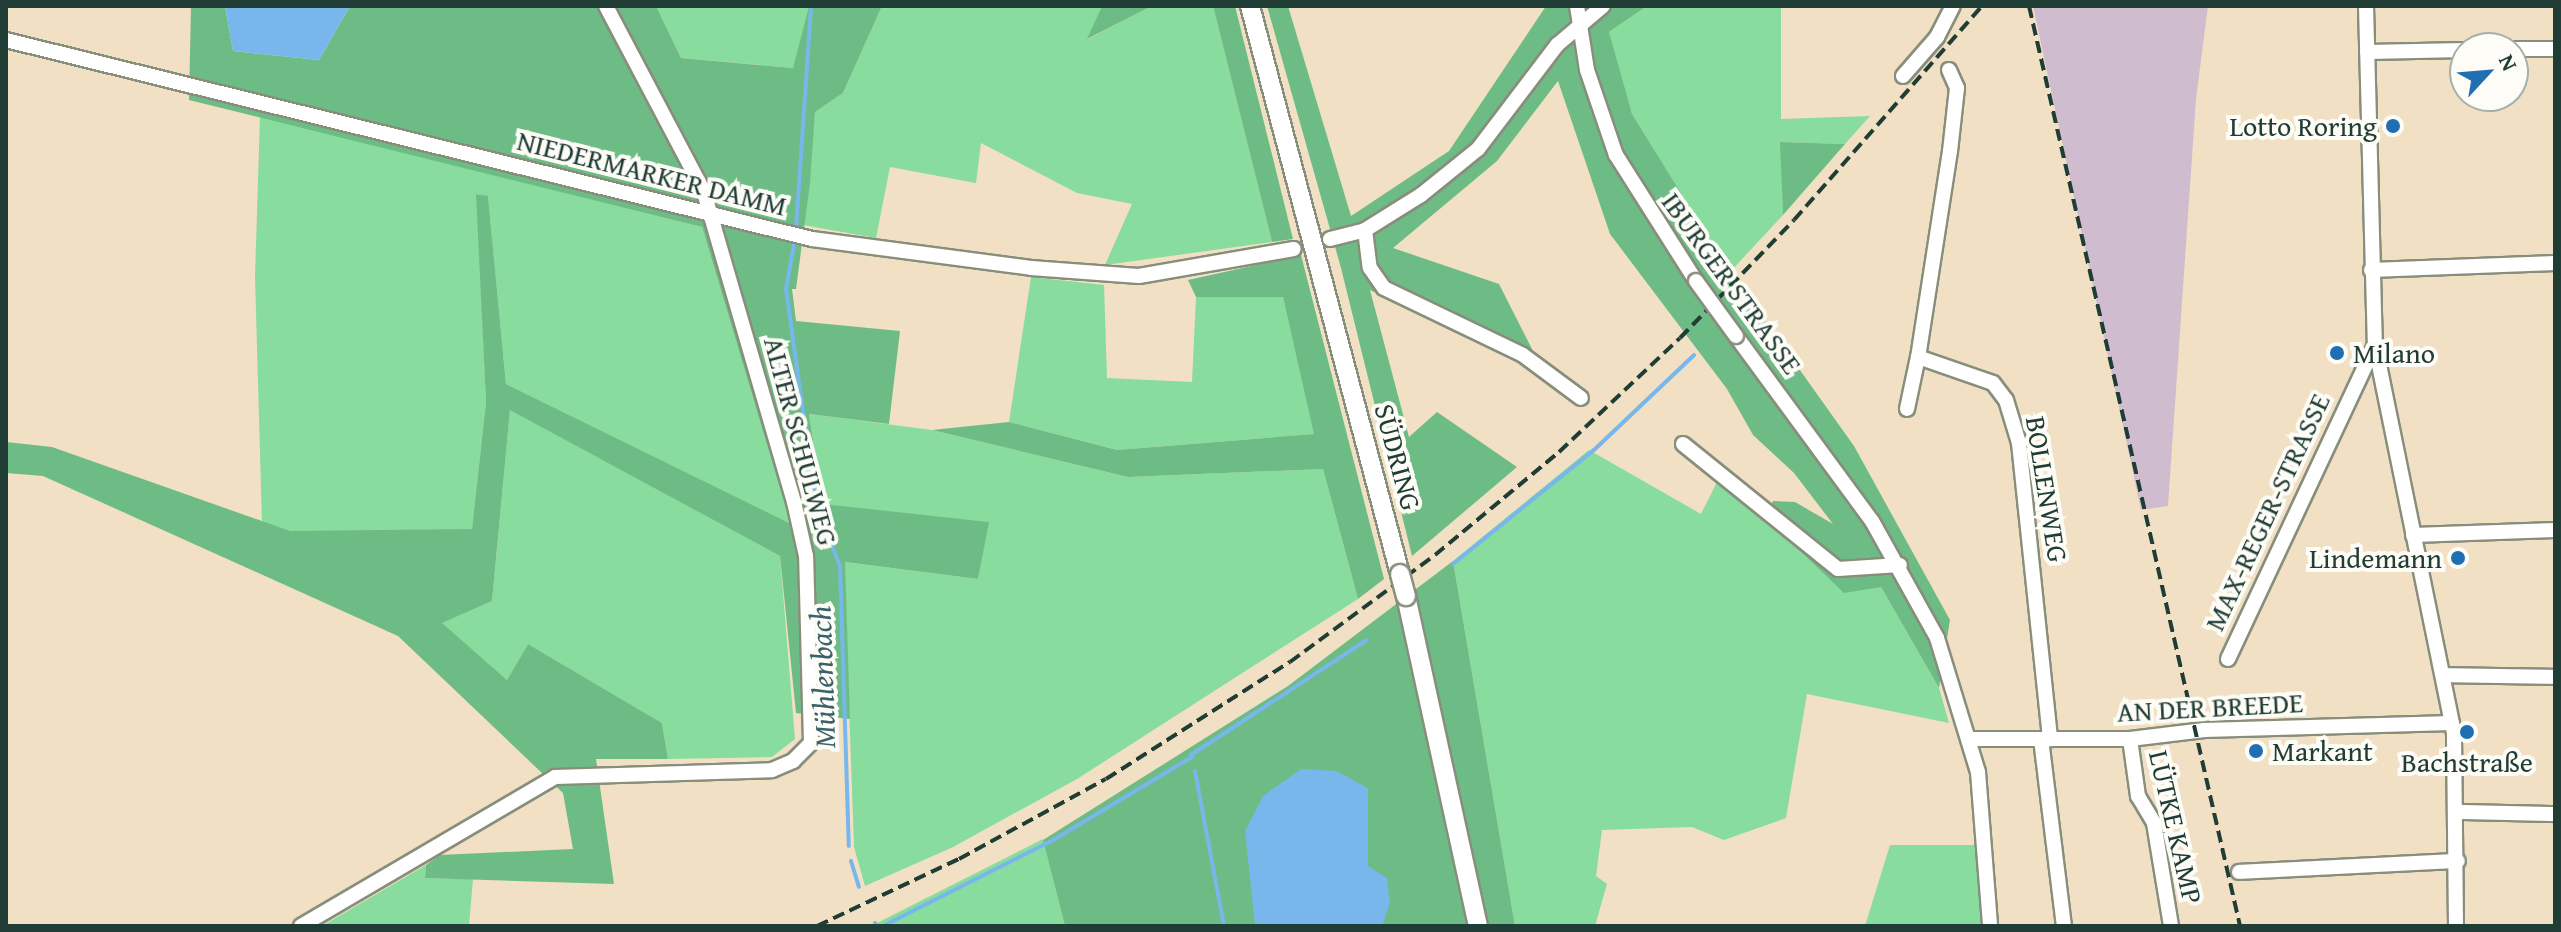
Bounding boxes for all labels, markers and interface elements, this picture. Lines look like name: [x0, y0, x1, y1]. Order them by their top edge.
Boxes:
north arrow: [2449, 32, 2529, 112]
text: N: [2491, 49, 2526, 76]
place label: Lotto Roring: [2229, 109, 2377, 143]
marker: Lotto Roring: [2384, 117, 2402, 135]
street label: NIEDERMARKER DAMM: [514, 123, 790, 223]
street label: IBURGER STRASSE: [1655, 186, 1809, 380]
street label: ALTER SCHULWEG: [757, 333, 845, 549]
place label: Milano: [2353, 336, 2435, 370]
marker: Milano: [2328, 344, 2346, 362]
street label: MAX-REGER-STRASSE: [2197, 388, 2337, 636]
street label: SÜDRING: [1368, 400, 1428, 514]
street label: BOLLENWEG: [2019, 414, 2075, 564]
place label: Lindemann: [2309, 541, 2442, 575]
marker: Lindemann: [2449, 549, 2467, 567]
water label: Mühlenbach: [802, 605, 842, 749]
street label: AN DER BREEDE: [2116, 685, 2304, 729]
marker: Bachstraße: [2458, 723, 2476, 741]
place label: Markant: [2272, 734, 2373, 768]
marker: Markant: [2247, 742, 2265, 760]
place label: Bachstraße: [2401, 745, 2533, 779]
street label: LÜTKE KAMP: [2142, 747, 2210, 907]

